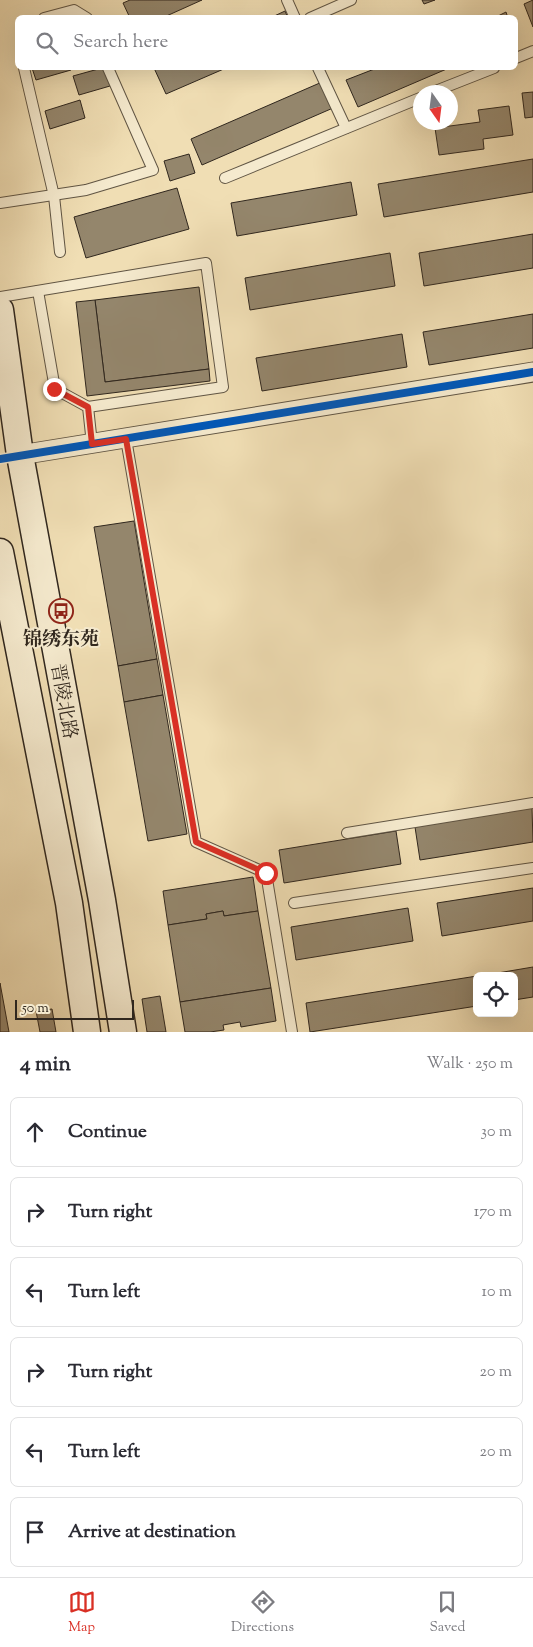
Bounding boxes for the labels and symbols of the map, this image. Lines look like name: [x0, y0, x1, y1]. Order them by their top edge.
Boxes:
north arrow: [413, 85, 458, 130]
route end: [43, 378, 66, 401]
bus stop icon: 锦绣东苑: [48, 598, 74, 624]
place label: 锦绣东苑: [23, 627, 99, 654]
street label: 晋陵北路: [43, 662, 82, 741]
route start: [255, 862, 278, 885]
scale bar: [15, 997, 134, 1020]

